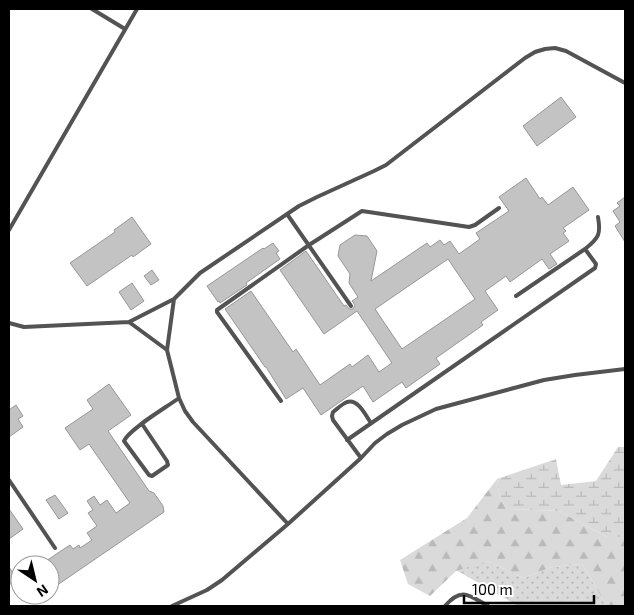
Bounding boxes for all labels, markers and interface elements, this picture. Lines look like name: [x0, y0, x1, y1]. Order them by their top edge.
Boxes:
north arrow: [10, 555, 60, 605]
scale bar: [464, 572, 594, 604]
text: 100 m: [472, 580, 513, 598]
text: N: [34, 581, 52, 601]

